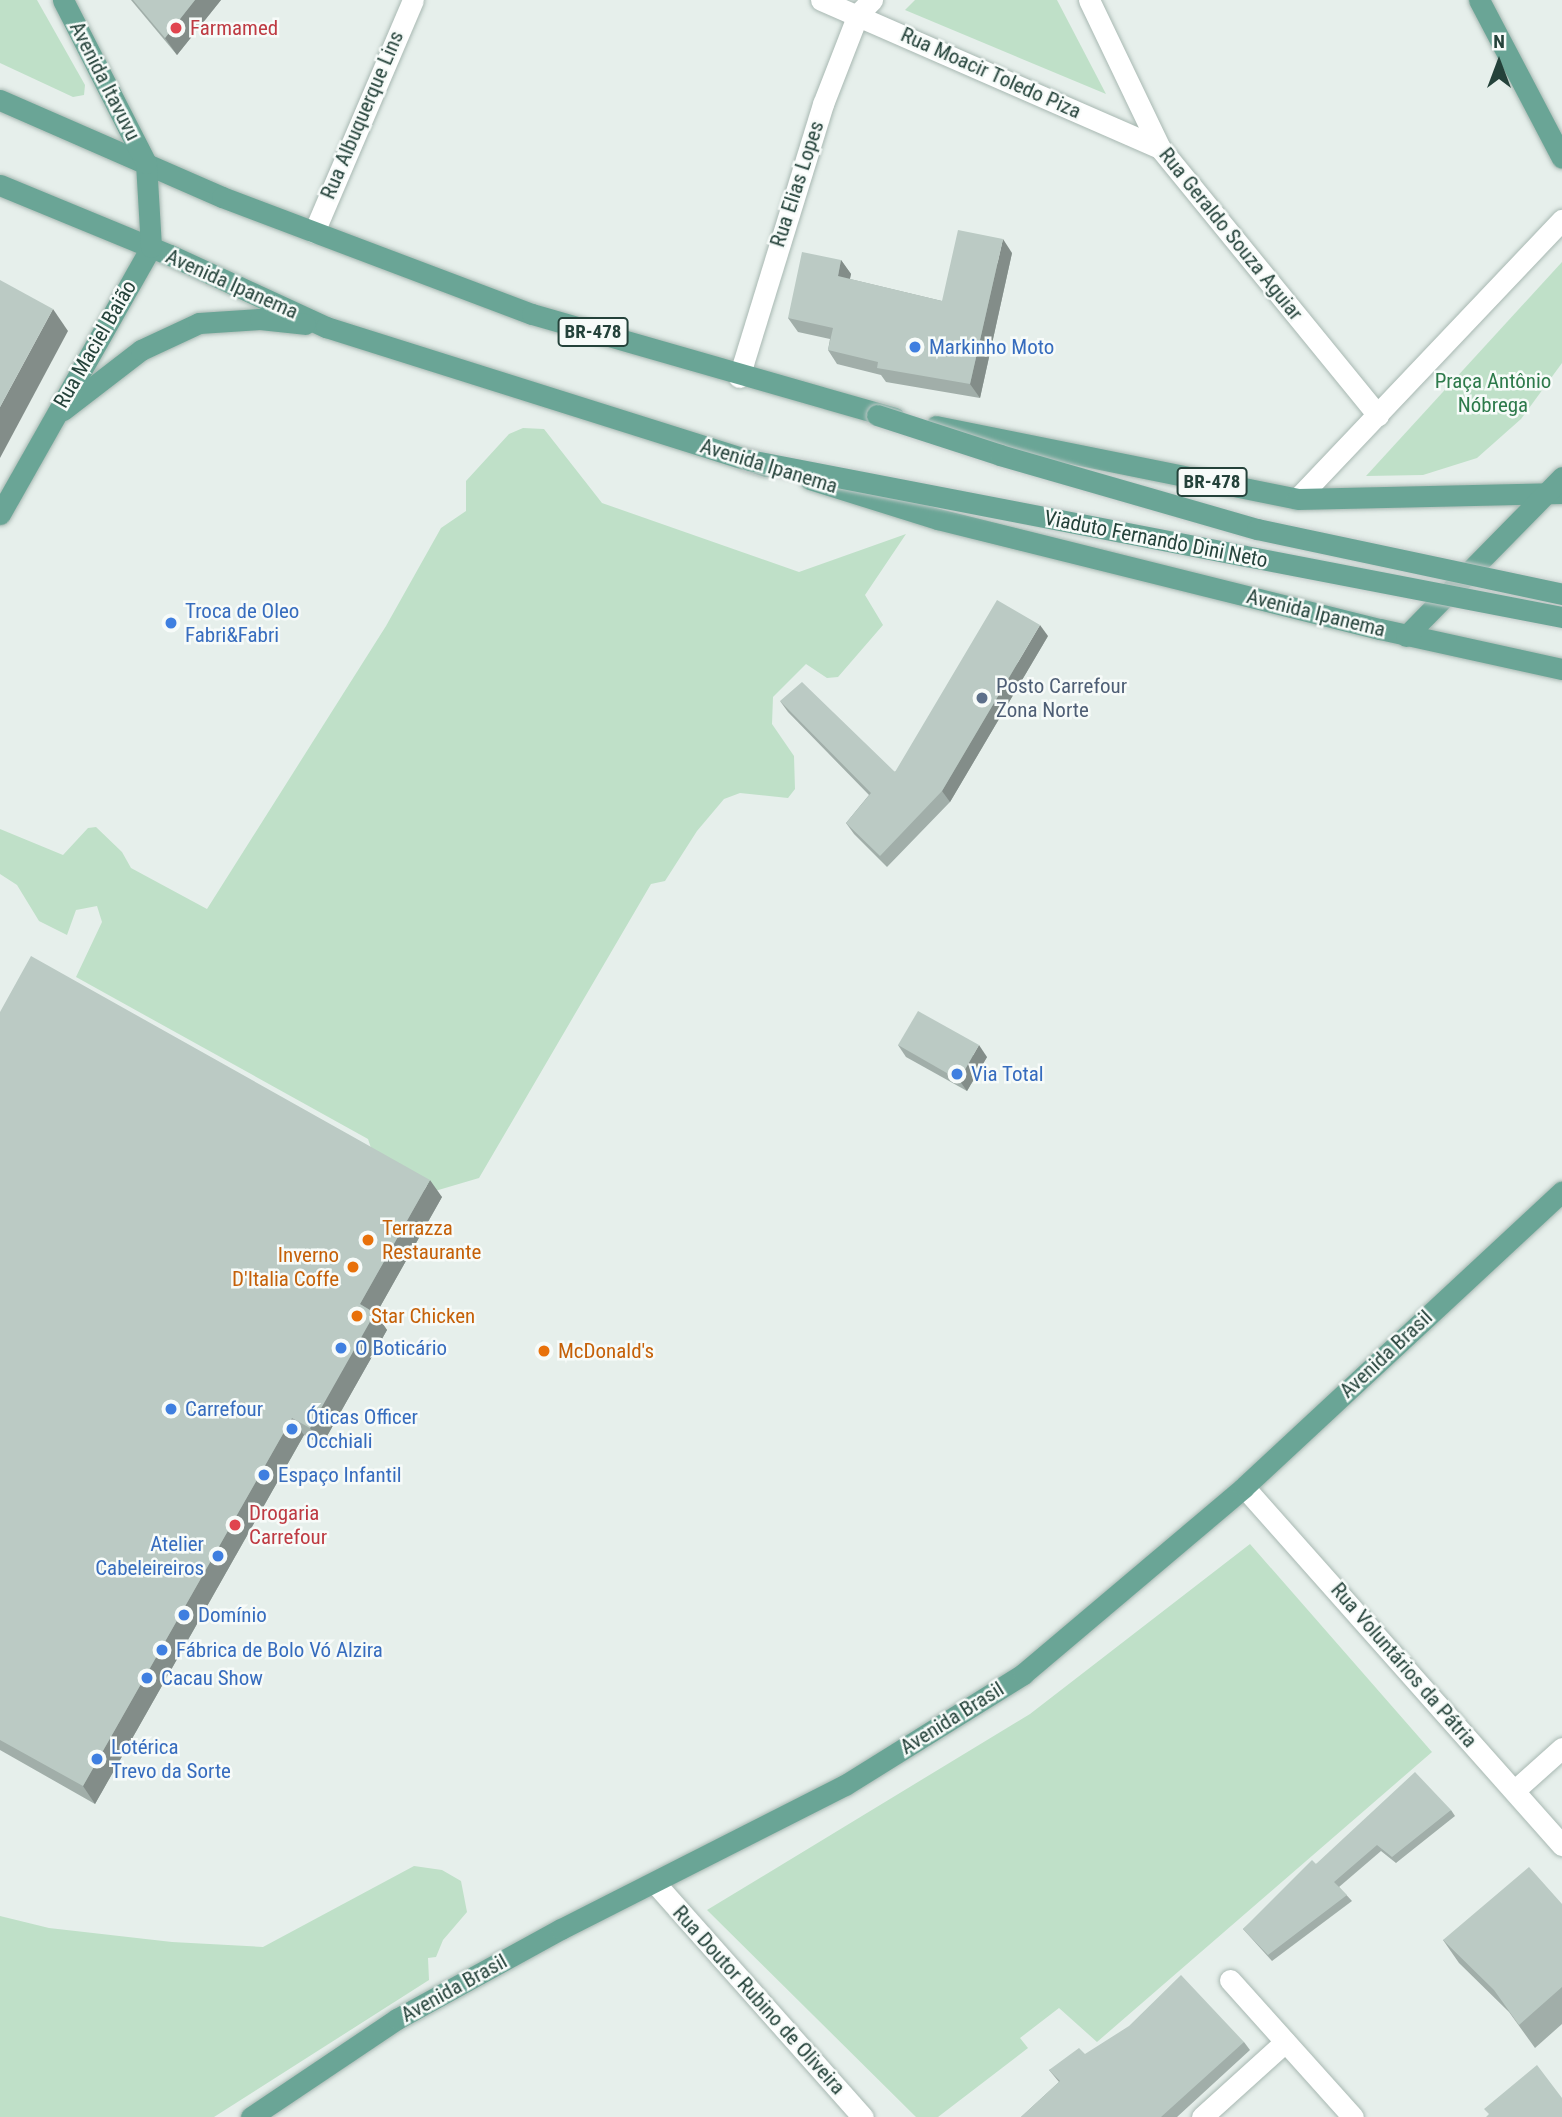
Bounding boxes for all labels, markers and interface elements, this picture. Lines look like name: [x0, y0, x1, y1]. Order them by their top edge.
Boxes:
place label: Farmamed: [190, 15, 278, 41]
street label: Avenida Itavuvu: [64, 17, 146, 145]
marker: Farmamed: [168, 20, 184, 36]
street label: Rua Moacir Toledo Piza: [897, 22, 1085, 124]
street label: Rua Albuquerque Lins: [315, 27, 409, 203]
north arrow: [1464, 28, 1534, 98]
text: N: [1493, 30, 1505, 53]
street label: Rua Elias Lopes: [765, 118, 829, 250]
street label: Rua Geraldo Souza Aguiar: [1154, 143, 1308, 325]
street label: Avenida Ipanema: [162, 244, 302, 324]
street label: Rua Maciel Baião: [48, 276, 142, 412]
road number: BR-478: [556, 316, 630, 348]
place label: Markinho Moto: [929, 334, 1054, 360]
marker: Markinho Moto: [907, 339, 923, 355]
park label: Praça Antônio Nóbrega: [1435, 368, 1551, 418]
street label: Avenida Ipanema: [697, 433, 841, 499]
road number: BR-478: [1175, 467, 1249, 498]
street label: Viaduto Fernando Dini Neto: [1042, 505, 1270, 573]
street label: Avenida Ipanema: [1244, 584, 1388, 642]
place label: Troca de Oleo Fabri&Fabri: [185, 598, 299, 648]
marker: Troca de Oleo Fabri&Fabri: [163, 615, 179, 631]
place label: Posto Carrefour Zona Norte: [996, 673, 1127, 723]
marker: Posto Carrefour Zona Norte: [974, 690, 990, 706]
place label: Via Total: [971, 1061, 1044, 1087]
marker: Via Total: [949, 1066, 965, 1082]
place label: Terrazza Restaurante: [382, 1215, 481, 1265]
marker: Terrazza Restaurante: [360, 1232, 376, 1248]
place label: Inverno D'Italia Coffe: [232, 1242, 339, 1292]
marker: Inverno D'Italia Coffe: [345, 1259, 361, 1275]
place label: Star Chicken: [371, 1303, 475, 1329]
street label: Avenida Brasil: [1335, 1305, 1437, 1403]
marker: Star Chicken: [349, 1308, 365, 1324]
place label: O Boticário: [355, 1335, 447, 1361]
place label: McDonald's: [558, 1338, 654, 1364]
marker: O Boticário: [333, 1340, 349, 1356]
marker: McDonald's: [536, 1343, 552, 1359]
place label: Carrefour: [185, 1396, 263, 1422]
marker: Carrefour: [163, 1401, 179, 1417]
place label: Óticas Officer Occhiali: [306, 1404, 418, 1454]
marker: Óticas Officer Occhiali: [284, 1421, 300, 1437]
place label: Espaço Infantil: [278, 1462, 402, 1488]
marker: Espaço Infantil: [256, 1467, 272, 1483]
place label: Drogaria Carrefour: [249, 1500, 327, 1550]
marker: Drogaria Carrefour: [227, 1517, 243, 1533]
place label: Atelier Cabeleireiros: [95, 1531, 204, 1581]
marker: Atelier Cabeleireiros: [210, 1548, 226, 1564]
street label: Rua Voluntários da Pátria: [1326, 1578, 1482, 1752]
place label: Domínio: [198, 1602, 267, 1628]
marker: Domínio: [176, 1607, 192, 1623]
place label: Fábrica de Bolo Vó Alzira: [176, 1637, 383, 1663]
marker: Fábrica de Bolo Vó Alzira: [154, 1642, 170, 1658]
place label: Cacau Show: [161, 1665, 263, 1691]
marker: Cacau Show: [139, 1670, 155, 1686]
street label: Avenida Brasil: [896, 1676, 1008, 1760]
place label: Lotérica Trevo da Sorte: [111, 1734, 231, 1784]
marker: Lotérica Trevo da Sorte: [89, 1751, 105, 1767]
street label: Rua Doutor Rubino de Oliveira: [667, 1900, 851, 2100]
street label: Avenida Brasil: [397, 1949, 511, 2027]

